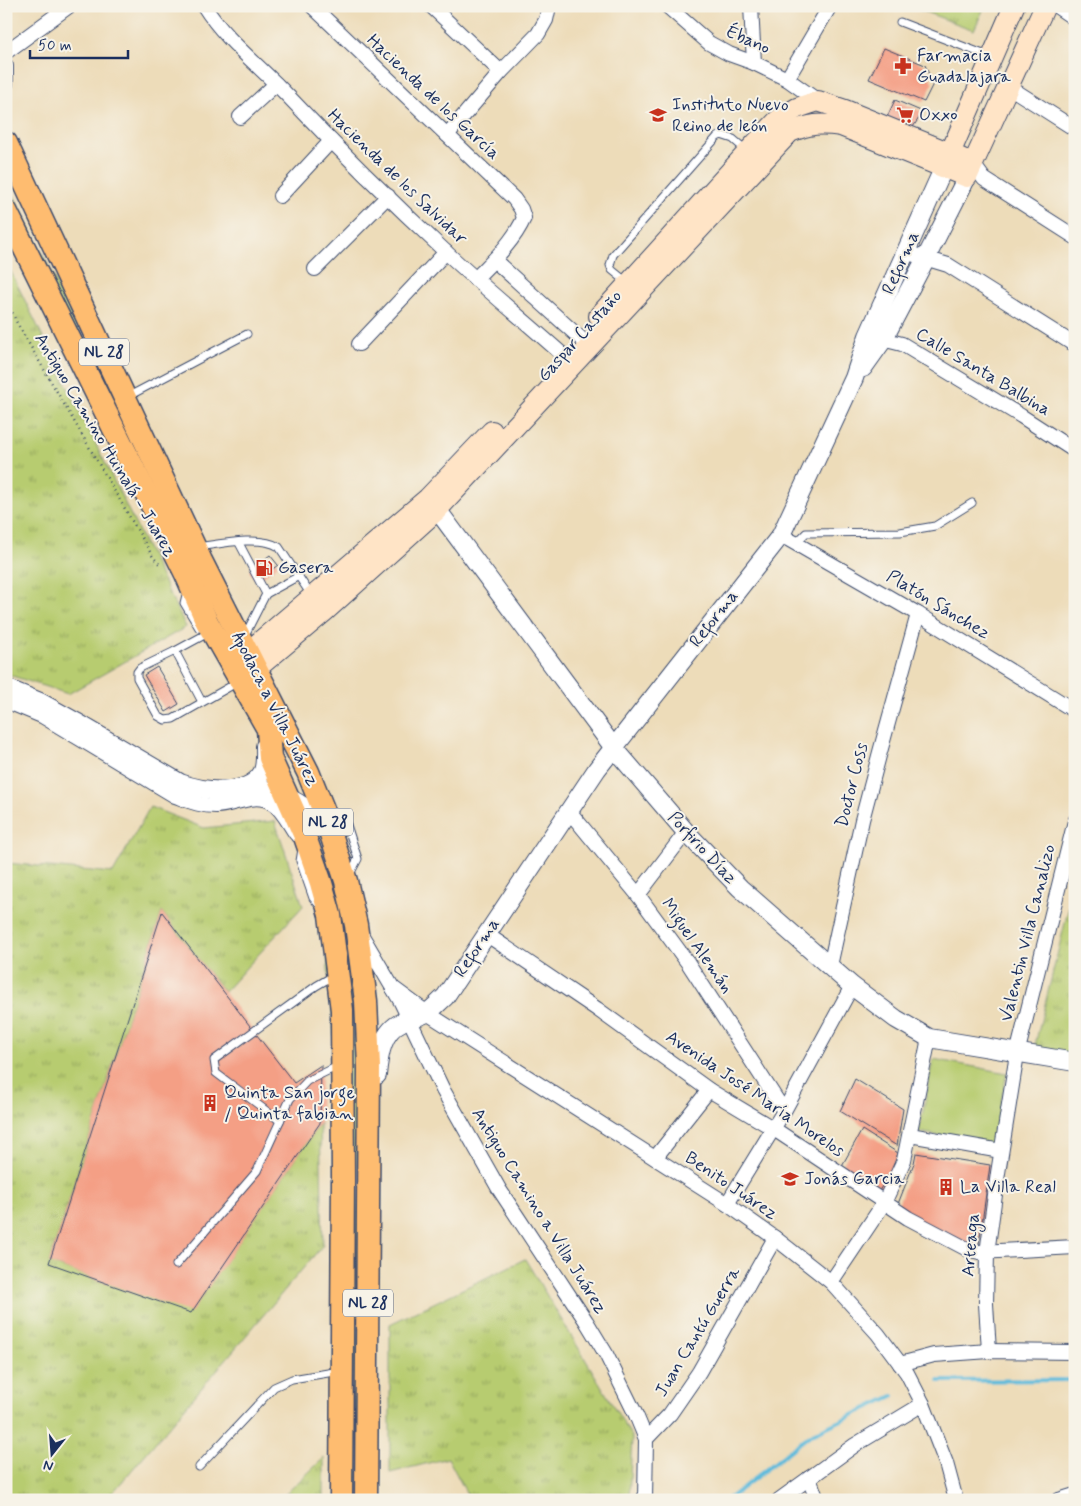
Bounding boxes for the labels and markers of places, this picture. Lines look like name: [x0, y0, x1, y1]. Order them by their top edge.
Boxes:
place label: Farmacia Guadalajara: [917, 44, 1011, 89]
pharmacy icon: Farmacia Guadalajara: [893, 56, 913, 76]
place label: Instituto Nuevo Reino de león: [672, 93, 789, 138]
place label: Oxxo: [919, 103, 957, 127]
school or university icon: Instituto Nuevo Reino de león: [648, 105, 668, 125]
supermarket icon: Oxxo: [895, 105, 915, 125]
place label: Gasera: [278, 556, 333, 580]
fuel station icon: Gasera: [254, 558, 274, 578]
place label: Quinta San jorge / Quinta fabian: [224, 1081, 355, 1126]
building icon: Quinta San jorge / Quinta fabian: [200, 1093, 220, 1113]
place label: Jonás Garcia: [804, 1167, 904, 1191]
school or university icon: Jonás Garcia: [780, 1169, 800, 1189]
place label: La Villa Real: [960, 1175, 1056, 1199]
building icon: La Villa Real: [936, 1177, 956, 1197]

